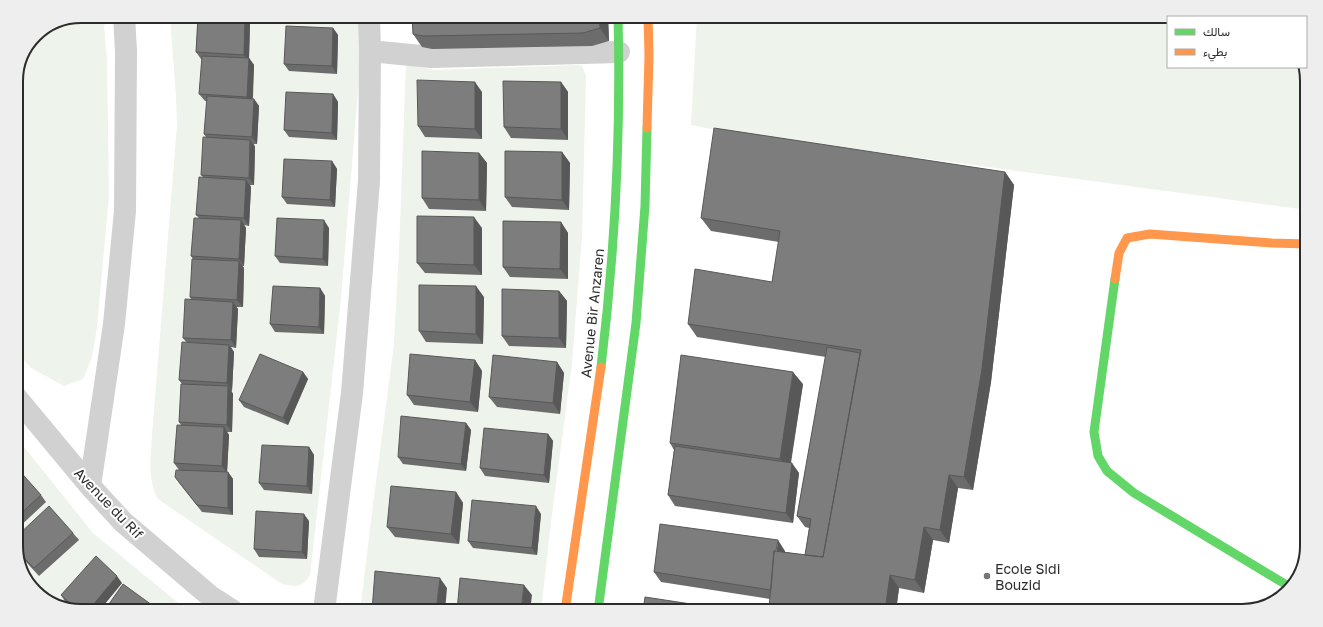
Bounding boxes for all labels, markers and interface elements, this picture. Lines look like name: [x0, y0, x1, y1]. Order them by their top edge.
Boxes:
legend: [1167, 16, 1307, 68]
text: سالك: [1203, 24, 1230, 39]
text: بطيء: [1203, 44, 1227, 62]
street label: Avenue Bir Anzaren: [577, 247, 607, 379]
street label: Avenue du Rif: [71, 464, 147, 542]
place label: Ecole Sidi Bouzid: [995, 560, 1060, 593]
marker: Ecole Sidi Bouzid: [982, 571, 992, 581]

